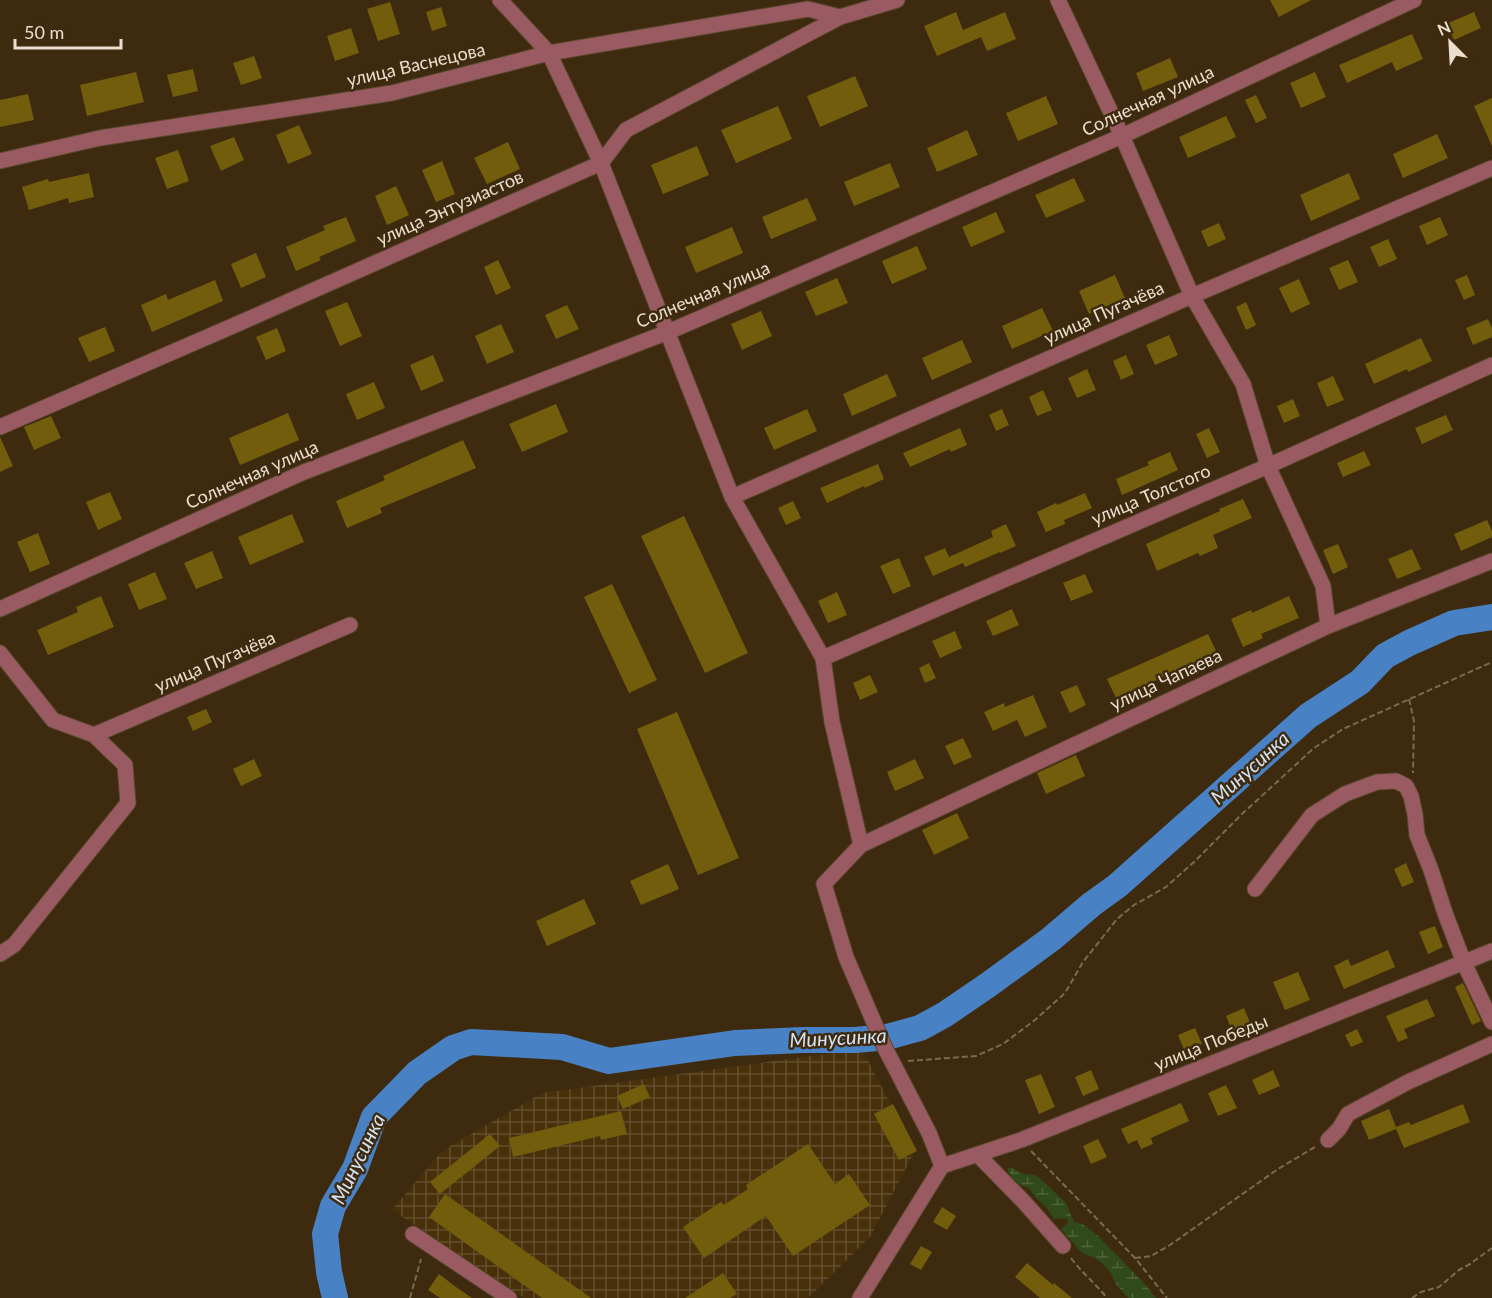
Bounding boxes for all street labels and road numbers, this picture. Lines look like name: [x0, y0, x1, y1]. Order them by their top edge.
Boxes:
street label: улица Васнецова: [344, 37, 487, 91]
street label: Солнечная улица: [1078, 60, 1217, 140]
street label: улица Энтузиастов: [373, 165, 526, 249]
street label: Солнечная улица: [633, 256, 773, 332]
street label: улица Пугачёва: [1040, 276, 1167, 348]
street label: Солнечная улица: [182, 435, 321, 513]
street label: улица Толстого: [1088, 459, 1214, 529]
street label: улица Пугачёва: [151, 626, 278, 696]
street label: улица Чапаева: [1106, 644, 1225, 715]
street label: улица Победы: [1150, 1009, 1271, 1075]

